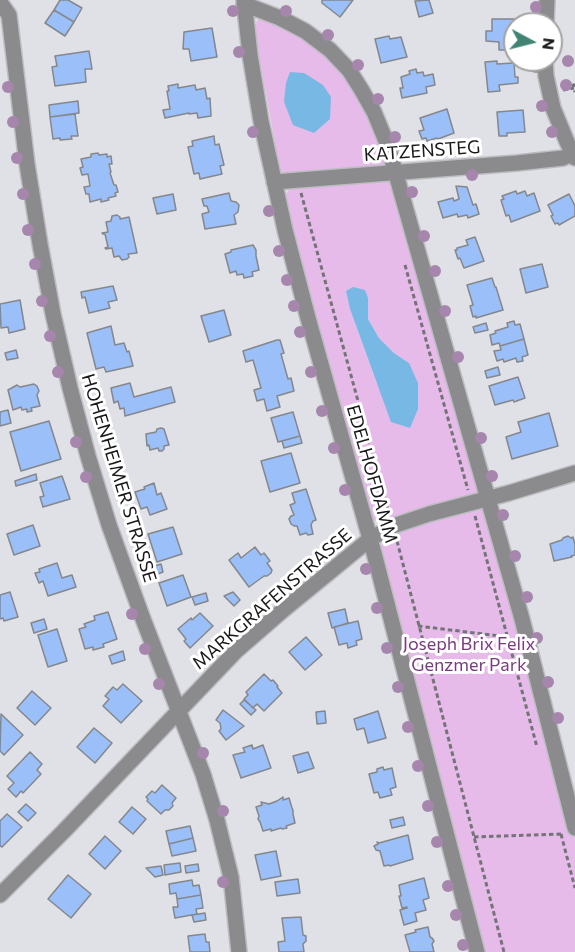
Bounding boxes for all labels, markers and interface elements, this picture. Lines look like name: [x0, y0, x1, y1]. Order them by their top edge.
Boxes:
north arrow: [503, 12, 563, 72]
text: N: [539, 37, 560, 51]
street label: KATZENSTEG: [363, 136, 481, 166]
street label: HOHENHEIMER STRASSE: [77, 371, 161, 585]
street label: EDELHOFDAMM: [342, 402, 402, 546]
street label: MARKGRAFENSTRASSE: [188, 524, 356, 674]
park label: Joseph Brix Felix Genzmer Park: [403, 633, 535, 676]

